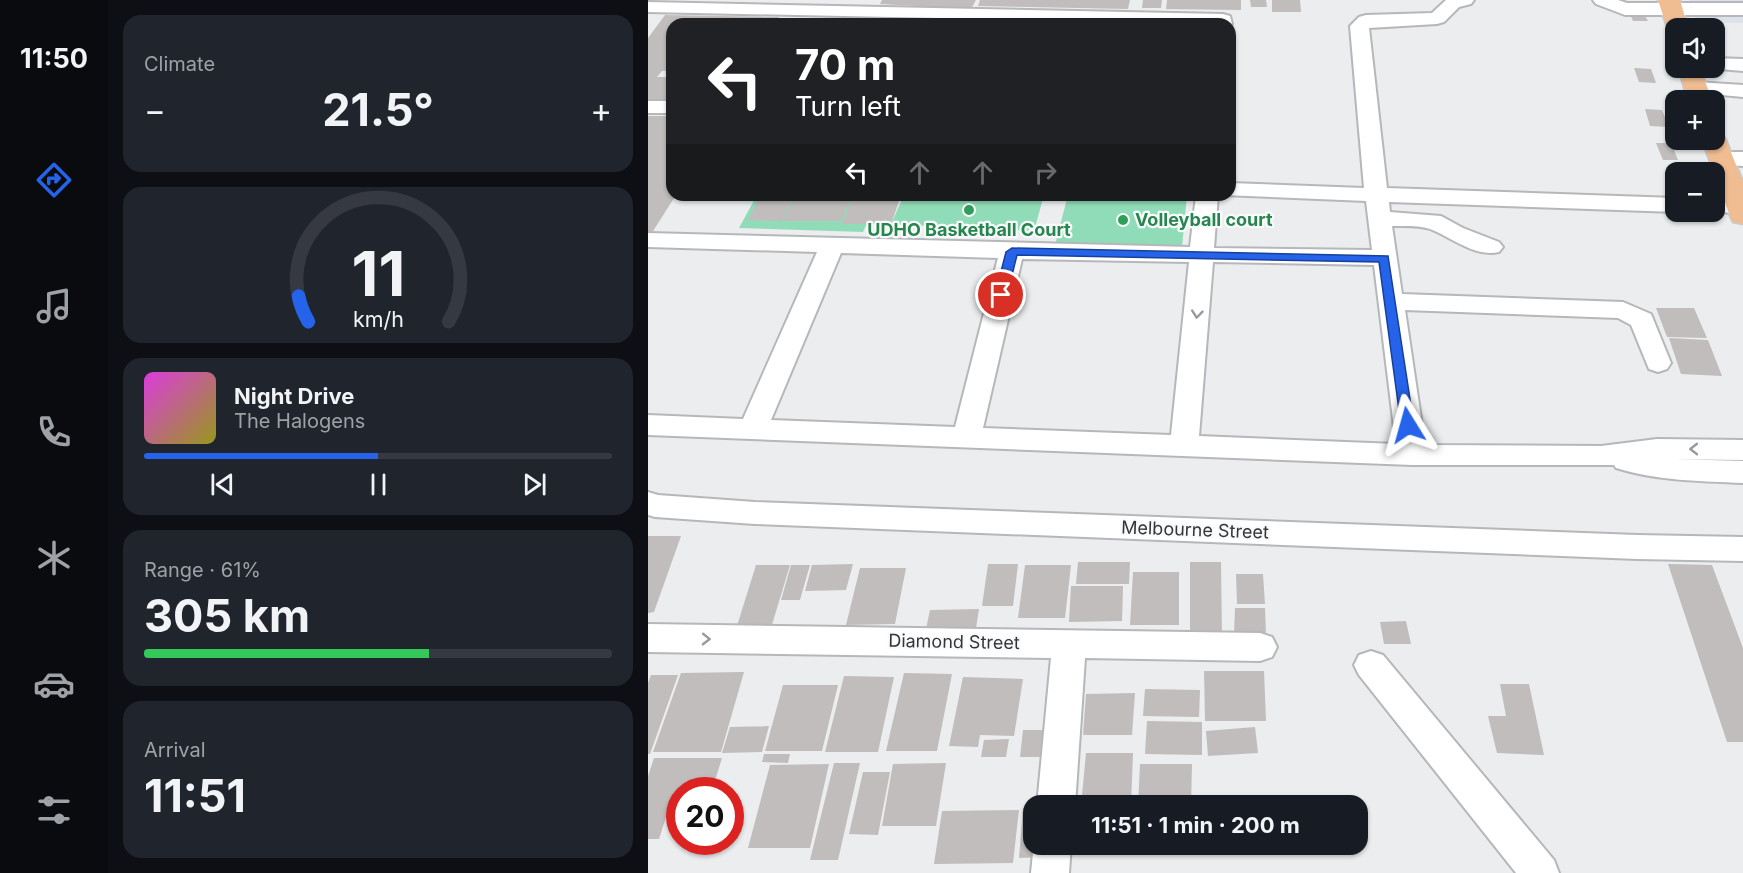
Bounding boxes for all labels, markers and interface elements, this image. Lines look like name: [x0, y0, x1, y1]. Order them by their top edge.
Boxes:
map controls: [1665, 18, 1725, 222]
button: sound: [1665, 18, 1725, 78]
text: 70 m: [795, 39, 895, 90]
text: 11:50: [20, 42, 88, 75]
icon: left: [696, 42, 774, 120]
text: Climate: [144, 52, 215, 76]
text: 21.5°: [322, 82, 434, 137]
text: −: [144, 90, 166, 130]
text: +: [590, 90, 612, 130]
text: Turn left: [795, 90, 901, 123]
button: +: [1665, 90, 1725, 150]
icon: left: [840, 156, 873, 189]
icon: ahead: [903, 156, 936, 189]
icon: ahead: [966, 156, 999, 189]
icon: right: [1029, 156, 1062, 189]
icon: directions: [33, 159, 75, 201]
button: −: [1665, 162, 1725, 222]
marker: UDHO Basketball Court: [962, 203, 976, 217]
place label: Volleyball court: [1135, 209, 1273, 230]
marker: Volleyball court: [1116, 213, 1130, 227]
place label: UDHO Basketball Court: [867, 219, 1071, 240]
text: 11: [351, 236, 405, 311]
pin: [975, 269, 1026, 320]
icon: arrive: [984, 278, 1017, 311]
icon: music: [33, 285, 75, 327]
text: km/h: [353, 306, 403, 332]
one-way arrow: [1191, 310, 1204, 319]
text: Night Drive: [234, 383, 354, 409]
position arrow: [1376, 393, 1440, 457]
text: The Halogens: [234, 409, 365, 433]
icon: phone: [33, 411, 75, 453]
one-way arrow: [1690, 443, 1699, 455]
icon: previous: [206, 468, 239, 501]
icon: pause: [362, 468, 395, 501]
icon: next: [518, 468, 551, 501]
street label: Melbourne Street: [1121, 516, 1269, 543]
icon: climate: [33, 537, 75, 579]
text: Range · 61%: [144, 558, 261, 582]
text: 305 km: [144, 588, 310, 643]
street label: Diamond Street: [888, 630, 1020, 653]
one-way arrow: [702, 633, 711, 645]
icon: car: [33, 663, 75, 705]
text: Arrival: [144, 738, 206, 762]
text: 11:51: [144, 768, 246, 823]
speed limit sign: 20: [666, 777, 744, 855]
icon: filters: [33, 789, 75, 831]
text: 11:51 · 1 min · 200 m: [1091, 812, 1300, 838]

